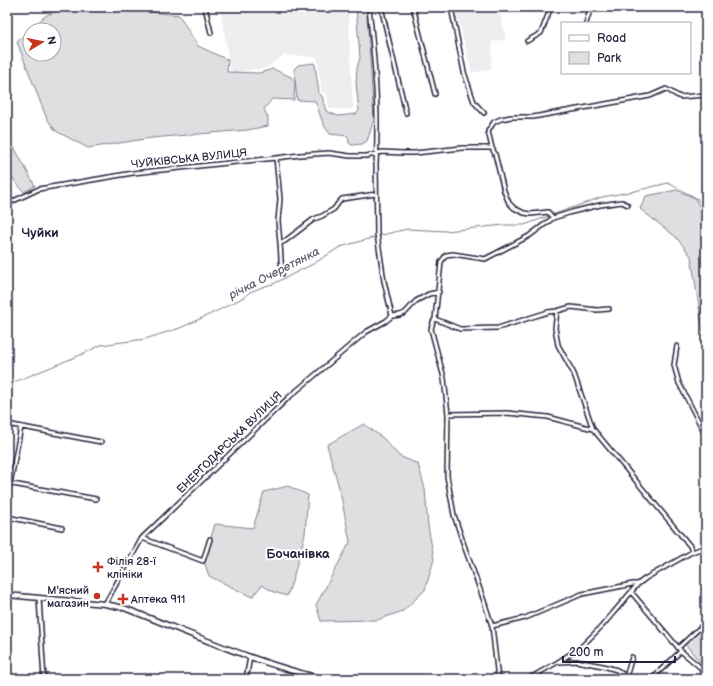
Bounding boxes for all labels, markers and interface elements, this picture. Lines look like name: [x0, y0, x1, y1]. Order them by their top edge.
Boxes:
north arrow: [22, 22, 62, 62]
legend: [561, 22, 691, 74]
text: Road: [597, 31, 626, 46]
text: N: [44, 35, 58, 46]
text: Park: [597, 51, 621, 66]
street label: ЧУЙКІВСЬКА ВУЛИЦЯ: [130, 146, 248, 171]
district label: Чуйки: [21, 225, 59, 241]
water label: річка Очеретянка: [225, 244, 322, 303]
street label: ЕНЕРГОДАРСЬКА ВУЛИЦЯ: [174, 389, 285, 496]
district label: Бочанівка: [266, 546, 330, 562]
place label: Філія 28-ї клініки: [107, 555, 156, 581]
marker: Філія 28-ї клініки: [92, 561, 104, 573]
place label: М'ясний магазин: [47, 584, 89, 610]
marker: М'ясний магазин: [92, 591, 102, 601]
place label: Аптека 911: [130, 593, 185, 606]
marker: Аптека 911: [118, 594, 128, 604]
scale bar: [563, 638, 675, 664]
text: 200 m: [569, 645, 603, 660]

